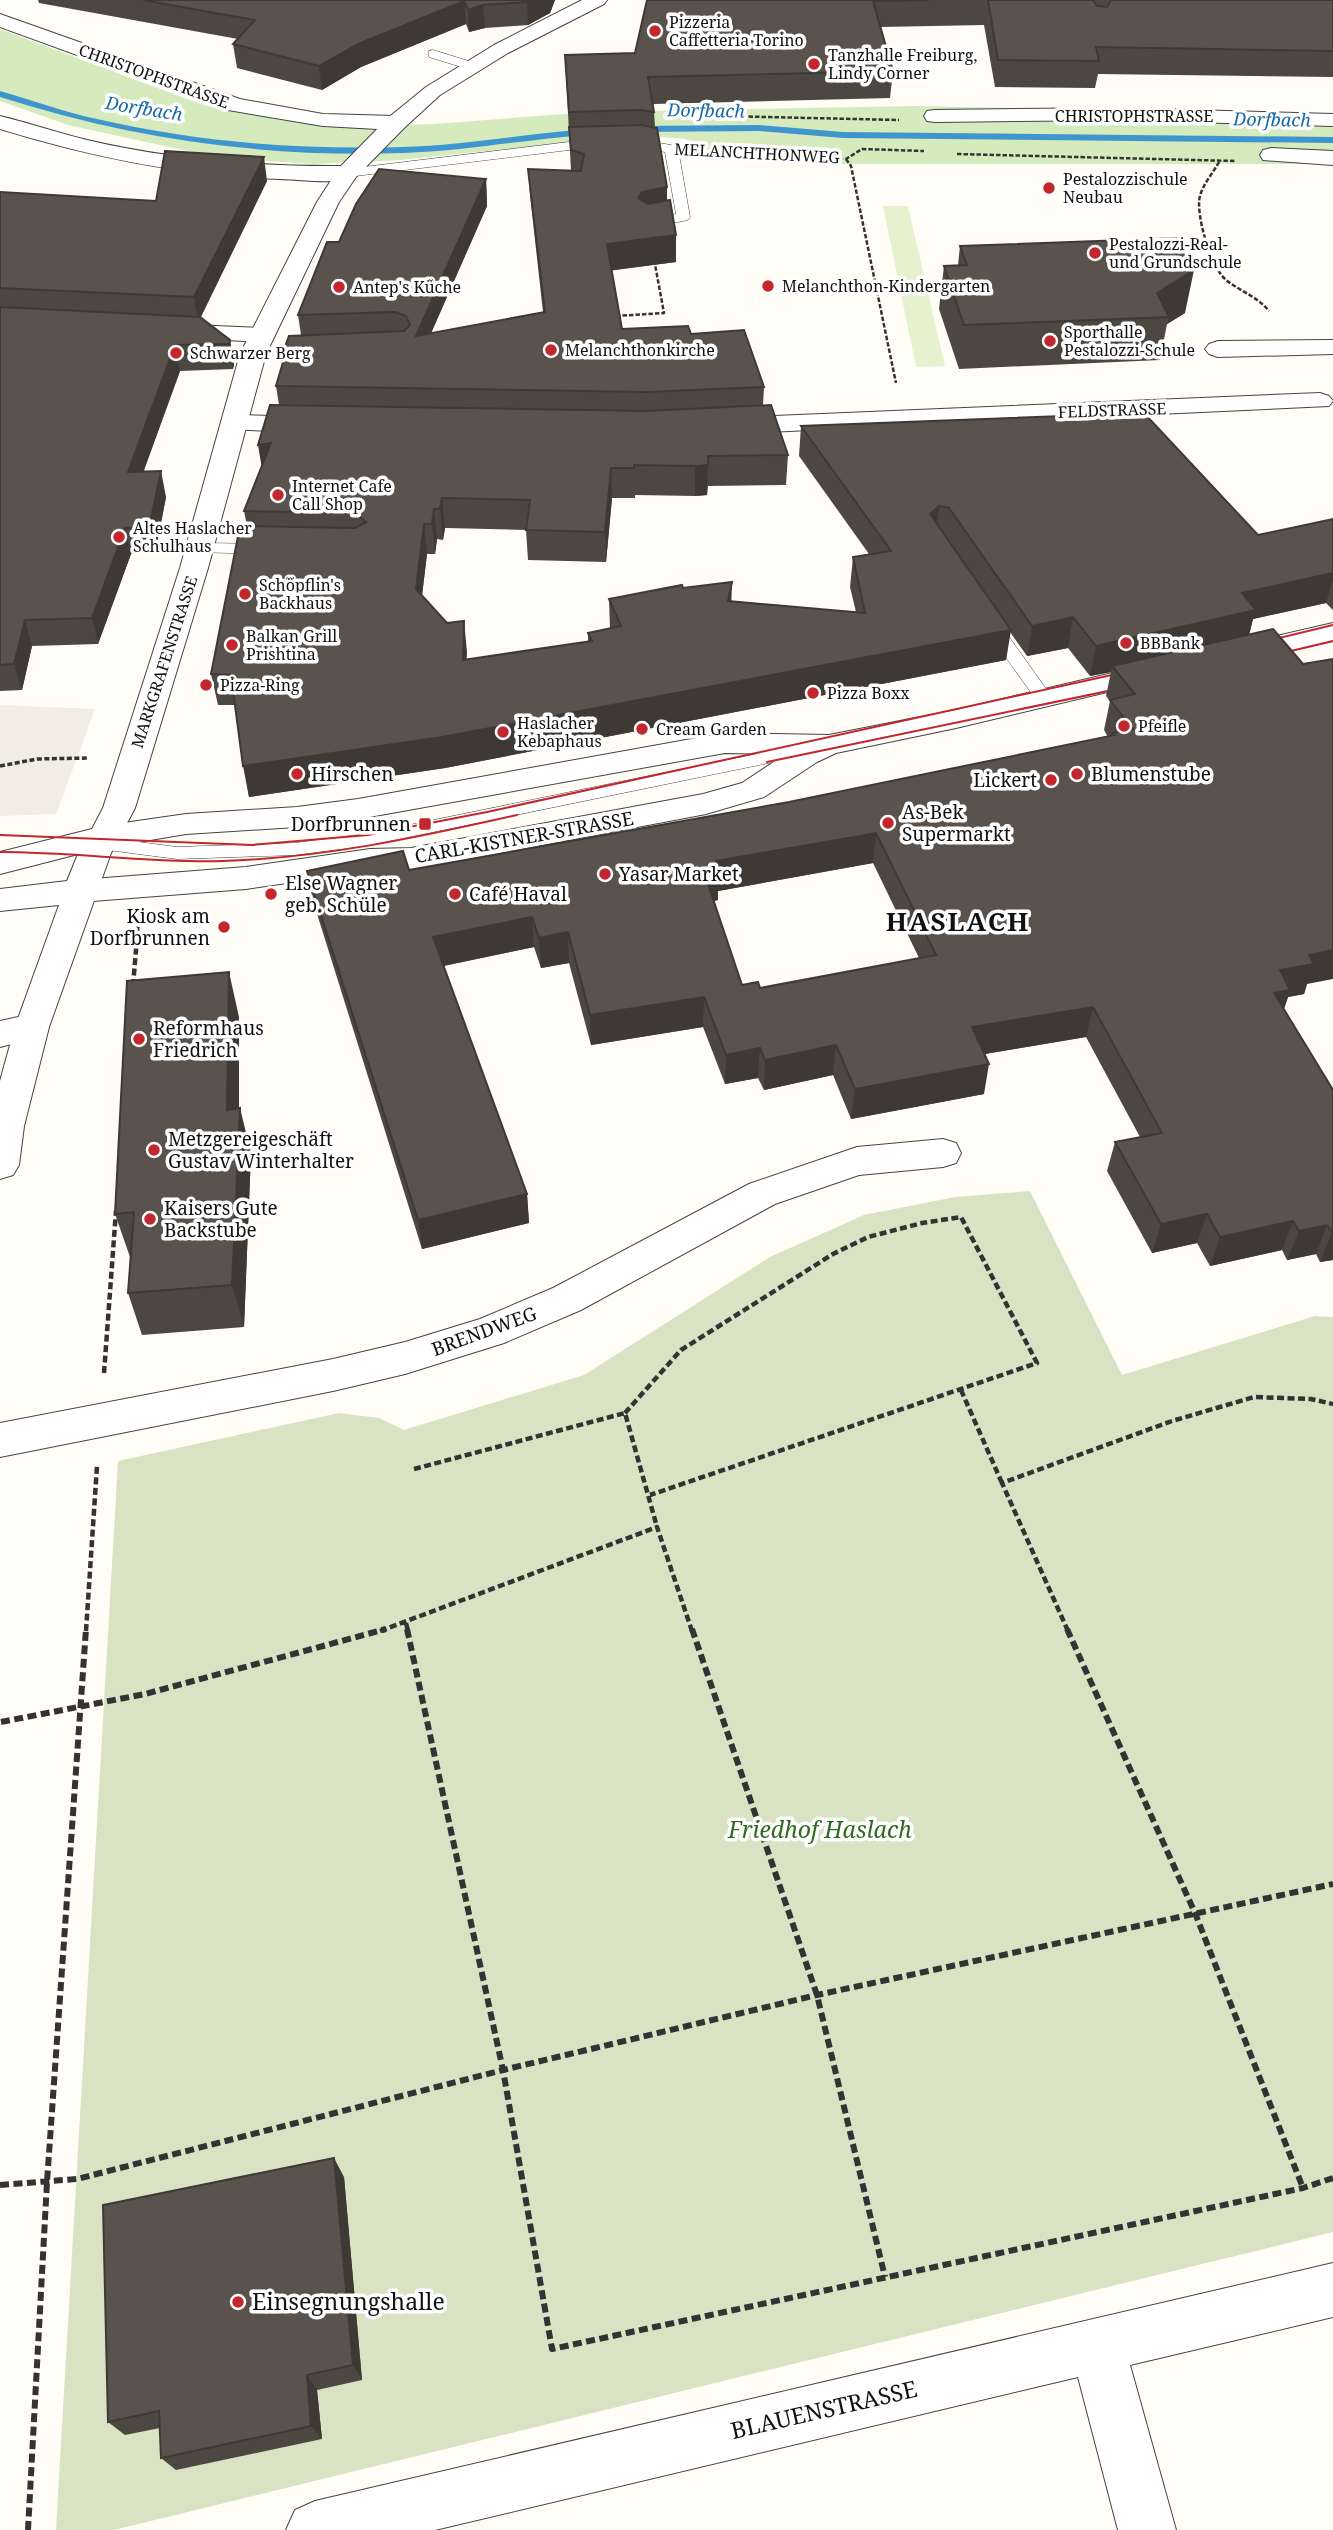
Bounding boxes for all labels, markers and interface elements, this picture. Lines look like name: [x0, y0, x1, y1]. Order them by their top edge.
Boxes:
place label: Pizzeria Caffetteria Torino: [669, 11, 804, 51]
marker: Pizzeria Caffetteria Torino: [647, 23, 663, 39]
street label: CHRISTOPHSTRASSE: [76, 39, 232, 113]
place label: Tanzhalle Freiburg, Lindy Corner: [828, 44, 977, 84]
marker: Tanzhalle Freiburg, Lindy Corner: [806, 56, 822, 72]
water label: Dorfbach: [103, 90, 185, 126]
water label: Dorfbach: [666, 97, 745, 123]
street label: CHRISTOPHSTRASSE: [1055, 105, 1213, 127]
water label: Dorfbach: [1232, 106, 1311, 132]
street label: MELANCHTHONWEG: [674, 138, 841, 168]
place label: Pestalozzischule Neubau: [1063, 168, 1188, 208]
marker: Pestalozzischule Neubau: [1041, 180, 1057, 196]
place label: Pestalozzi-Real- und Grundschule: [1109, 233, 1242, 273]
marker: Pestalozzi-Real- und Grundschule: [1087, 245, 1103, 261]
place label: Melanchthon-Kindergarten: [782, 275, 990, 297]
place label: Antep's Küche: [353, 276, 461, 298]
marker: Melanchthon-Kindergarten: [760, 278, 776, 294]
marker: Antep's Küche: [331, 279, 347, 295]
place label: Sporthalle Pestalozzi-Schule: [1064, 321, 1195, 361]
marker: Sporthalle Pestalozzi-Schule: [1042, 333, 1058, 349]
place label: Melanchthonkirche: [565, 339, 715, 361]
place label: Schwarzer Berg: [190, 342, 311, 364]
marker: Melanchthonkirche: [543, 342, 559, 358]
marker: Schwarzer Berg: [168, 345, 184, 361]
street label: FELDSTRASSE: [1057, 397, 1167, 423]
place label: Internet Cafe Call Shop: [292, 475, 392, 515]
marker: Internet Cafe Call Shop: [270, 487, 286, 503]
place label: Altes Haslacher Schulhaus: [133, 517, 252, 557]
marker: Altes Haslacher Schulhaus: [111, 529, 127, 545]
street label: MARKGRAFENSTRASSE: [126, 573, 202, 751]
place label: Schöpflin's Backhaus: [259, 574, 341, 614]
marker: Schöpflin's Backhaus: [237, 586, 253, 602]
place label: Balkan Grill Prishtina: [246, 625, 337, 665]
place label: BBBank: [1140, 632, 1201, 654]
marker: BBBank: [1118, 635, 1134, 651]
marker: Balkan Grill Prishtina: [224, 637, 240, 653]
place label: Pizza-Ring: [220, 674, 300, 696]
marker: Pizza-Ring: [198, 677, 214, 693]
place label: Pizza Boxx: [827, 682, 910, 704]
marker: Pizza Boxx: [805, 685, 821, 701]
place label: Haslacher Kebaphaus: [517, 712, 602, 752]
place label: Pfeifle: [1138, 715, 1186, 737]
place label: Cream Garden: [656, 718, 767, 740]
marker: Pfeifle: [1116, 718, 1132, 734]
marker: Cream Garden: [634, 721, 650, 737]
marker: Haslacher Kebaphaus: [495, 724, 511, 740]
place label: Hirschen: [311, 761, 394, 787]
place label: Blumenstube: [1091, 761, 1211, 787]
marker: Hirschen: [289, 766, 305, 782]
marker: Blumenstube: [1069, 766, 1085, 782]
place label: Lickert: [973, 767, 1037, 793]
marker: Lickert: [1043, 772, 1059, 788]
place label: As-Bek Supermarkt: [902, 799, 1011, 847]
street label: CARL-KISTNER-STRASSE: [413, 805, 636, 869]
place label: Dorfbrunnen: [291, 811, 411, 837]
marker: As-Bek Supermarkt: [880, 815, 896, 831]
marker: Dorfbrunnen: [417, 816, 433, 832]
place label: Yasar Market: [618, 861, 739, 887]
marker: Yasar Market: [597, 866, 613, 882]
place label: Else Wagner geb. Schüle: [285, 870, 397, 918]
place label: Café Haval: [469, 881, 567, 907]
marker: Else Wagner geb. Schüle: [263, 886, 279, 902]
marker: Café Haval: [447, 886, 463, 902]
place label: Kiosk am Dorfbrunnen: [90, 903, 210, 951]
district label: HASLACH: [886, 903, 1030, 939]
marker: Kiosk am Dorfbrunnen: [216, 919, 232, 935]
place label: Reformhaus Friedrich: [153, 1015, 264, 1063]
marker: Reformhaus Friedrich: [131, 1031, 147, 1047]
place label: Metzgereigeschäft Gustav Winterhalter: [168, 1126, 354, 1174]
marker: Metzgereigeschäft Gustav Winterhalter: [146, 1142, 162, 1158]
place label: Kaisers Gute Backstube: [164, 1195, 278, 1243]
marker: Kaisers Gute Backstube: [142, 1211, 158, 1227]
street label: BRENDWEG: [428, 1300, 541, 1362]
park label: Friedhof Haslach: [727, 1813, 912, 1845]
place label: Einsegnungshalle: [252, 2285, 445, 2317]
marker: Einsegnungshalle: [230, 2294, 246, 2310]
street label: BLAUENSTRASSE: [727, 2372, 920, 2446]

